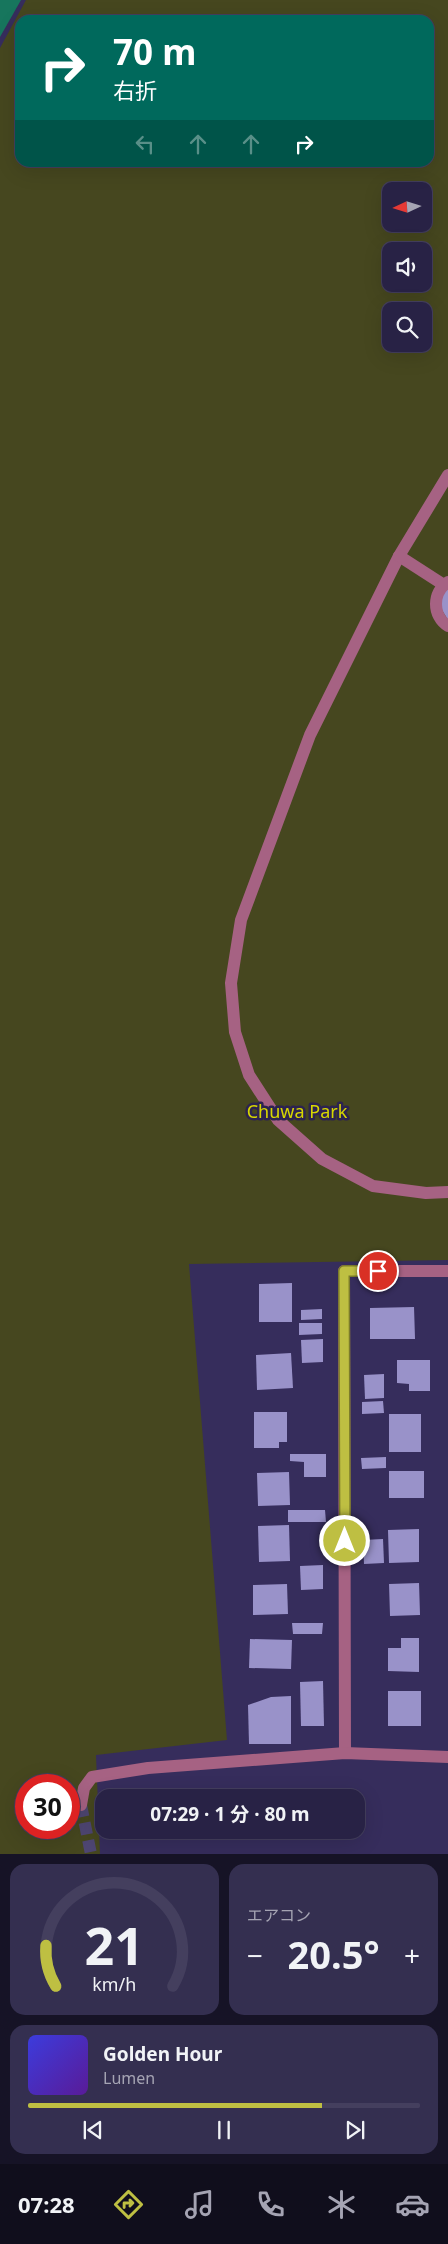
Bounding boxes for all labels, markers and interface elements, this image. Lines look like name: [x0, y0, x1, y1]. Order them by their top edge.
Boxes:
text: 70 m: [113, 28, 196, 75]
icon: right: [30, 35, 95, 100]
text: 右折: [113, 75, 157, 105]
icon: left: [131, 130, 159, 158]
icon: ahead: [184, 130, 212, 158]
icon: ahead: [237, 130, 265, 158]
icon: right: [290, 130, 318, 158]
north arrow: [382, 182, 432, 232]
map controls: [382, 182, 432, 352]
button: sound: [382, 242, 432, 292]
button: search: [382, 302, 432, 352]
park label: Chuwa Park: [247, 1099, 348, 1123]
pin: [357, 1250, 399, 1292]
icon: arrive: [364, 1257, 392, 1285]
position arrow: [318, 1514, 370, 1566]
speed limit sign: 30: [15, 1774, 80, 1839]
text: 07:29 · 1 分 · 80 m: [150, 1801, 310, 1827]
text: エアコン: [247, 1904, 311, 1926]
text: 21: [85, 1909, 144, 1980]
text: 20.5°: [288, 1928, 380, 1980]
text: −: [247, 1936, 263, 1974]
text: +: [404, 1936, 420, 1974]
text: km/h: [93, 1972, 136, 1996]
text: Golden Hour: [103, 2041, 222, 2067]
text: Lumen: [103, 2067, 155, 2089]
icon: previous: [79, 2116, 107, 2144]
icon: pause: [210, 2116, 238, 2144]
icon: next: [341, 2116, 369, 2144]
icon: directions: [111, 2187, 146, 2222]
icon: music: [182, 2187, 217, 2222]
icon: phone: [253, 2187, 288, 2222]
icon: climate: [324, 2187, 359, 2222]
icon: car: [395, 2187, 430, 2222]
text: 07:28: [18, 2189, 75, 2219]

